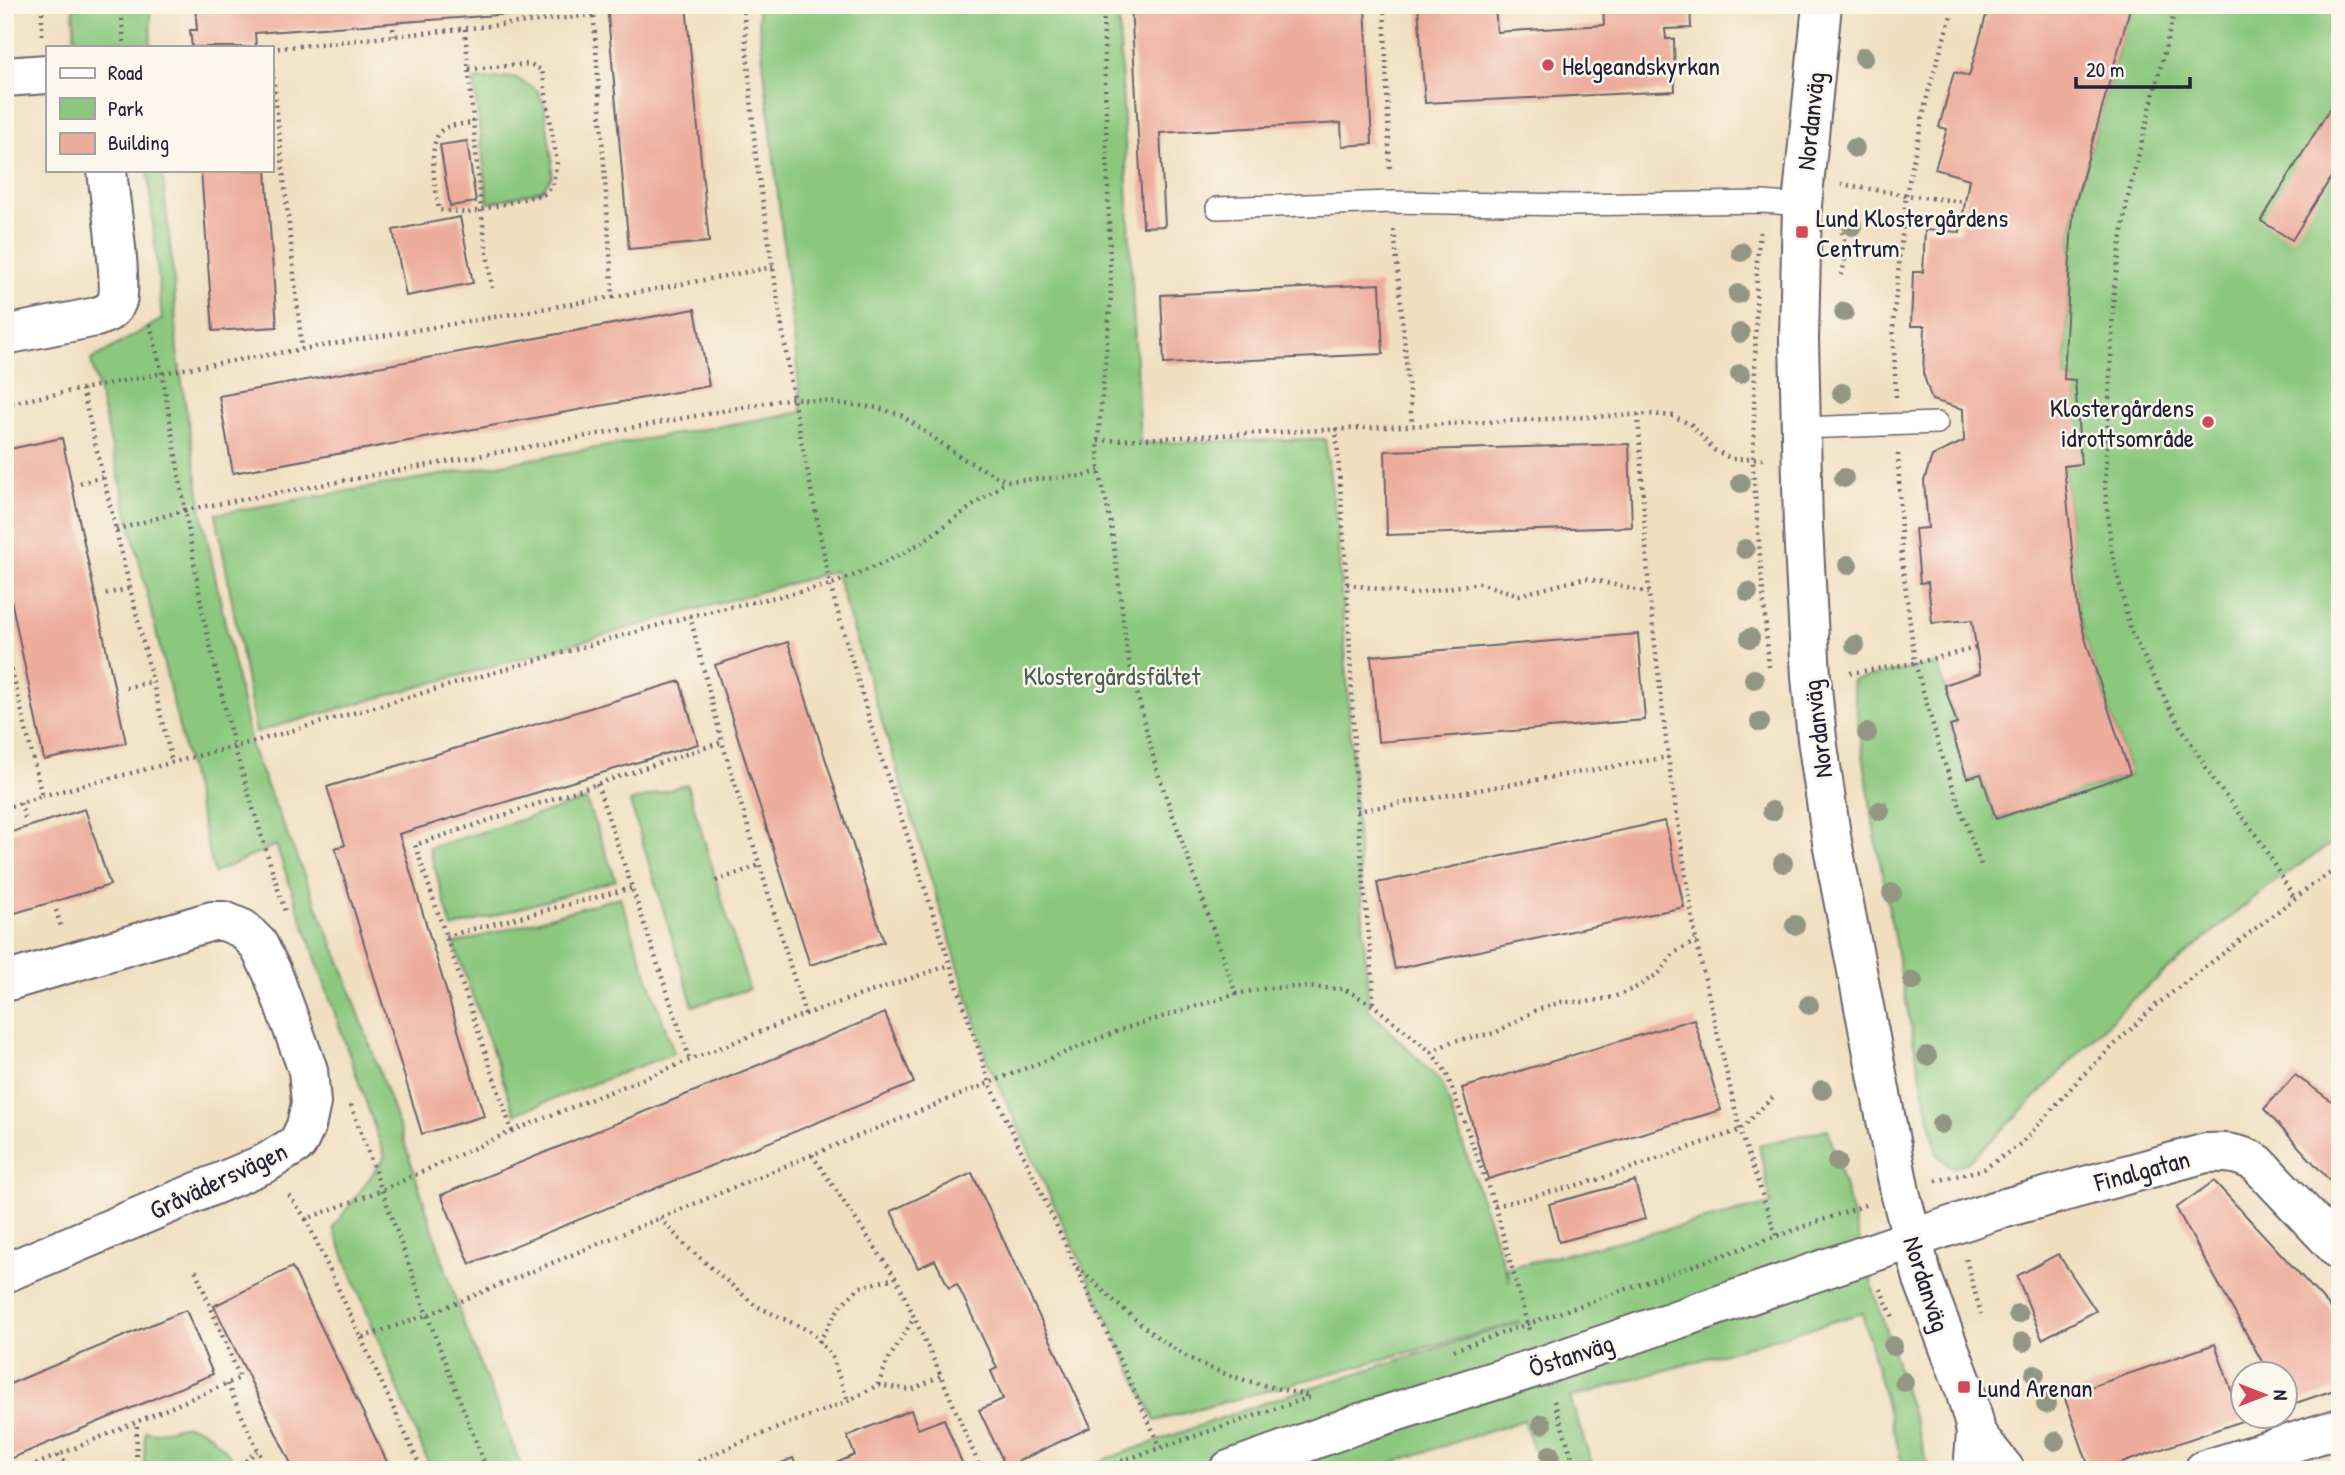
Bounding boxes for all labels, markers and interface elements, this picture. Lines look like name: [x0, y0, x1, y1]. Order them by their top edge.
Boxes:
legend: [46, 46, 273, 172]
scale bar: [2076, 46, 2189, 90]
place label: Helgeandskyrkan: [1562, 48, 1720, 83]
text: 20 m: [2086, 55, 2124, 84]
marker: Helgeandskyrkan: [1540, 57, 1556, 73]
text: Road: [108, 58, 142, 87]
street label: Nordanväg: [1787, 70, 1833, 172]
text: Park: [108, 94, 143, 123]
text: Building: [108, 128, 169, 157]
place label: Lund Klostergårdens Centrum: [1816, 200, 2008, 265]
marker: Lund Klostergårdens Centrum: [1794, 224, 1810, 240]
place label: Klostergårdens idrottsområde: [2050, 390, 2194, 455]
marker: Klostergårdens idrottsområde: [2200, 414, 2216, 430]
park label: Klostergårdsfältet: [1024, 658, 1202, 693]
street label: Nordanväg: [1794, 678, 1840, 780]
street label: Gråvädersvägen: [144, 1133, 292, 1227]
street label: Finalgatan: [2090, 1141, 2193, 1200]
street label: Nordanväg: [1895, 1232, 1959, 1336]
street label: Östanväg: [1524, 1325, 1618, 1385]
north arrow: [2230, 1360, 2300, 1430]
place label: Lund Arenan: [1978, 1370, 2093, 1405]
marker: Lund Arenan: [1956, 1379, 1972, 1395]
text: N: [2268, 1390, 2294, 1400]

